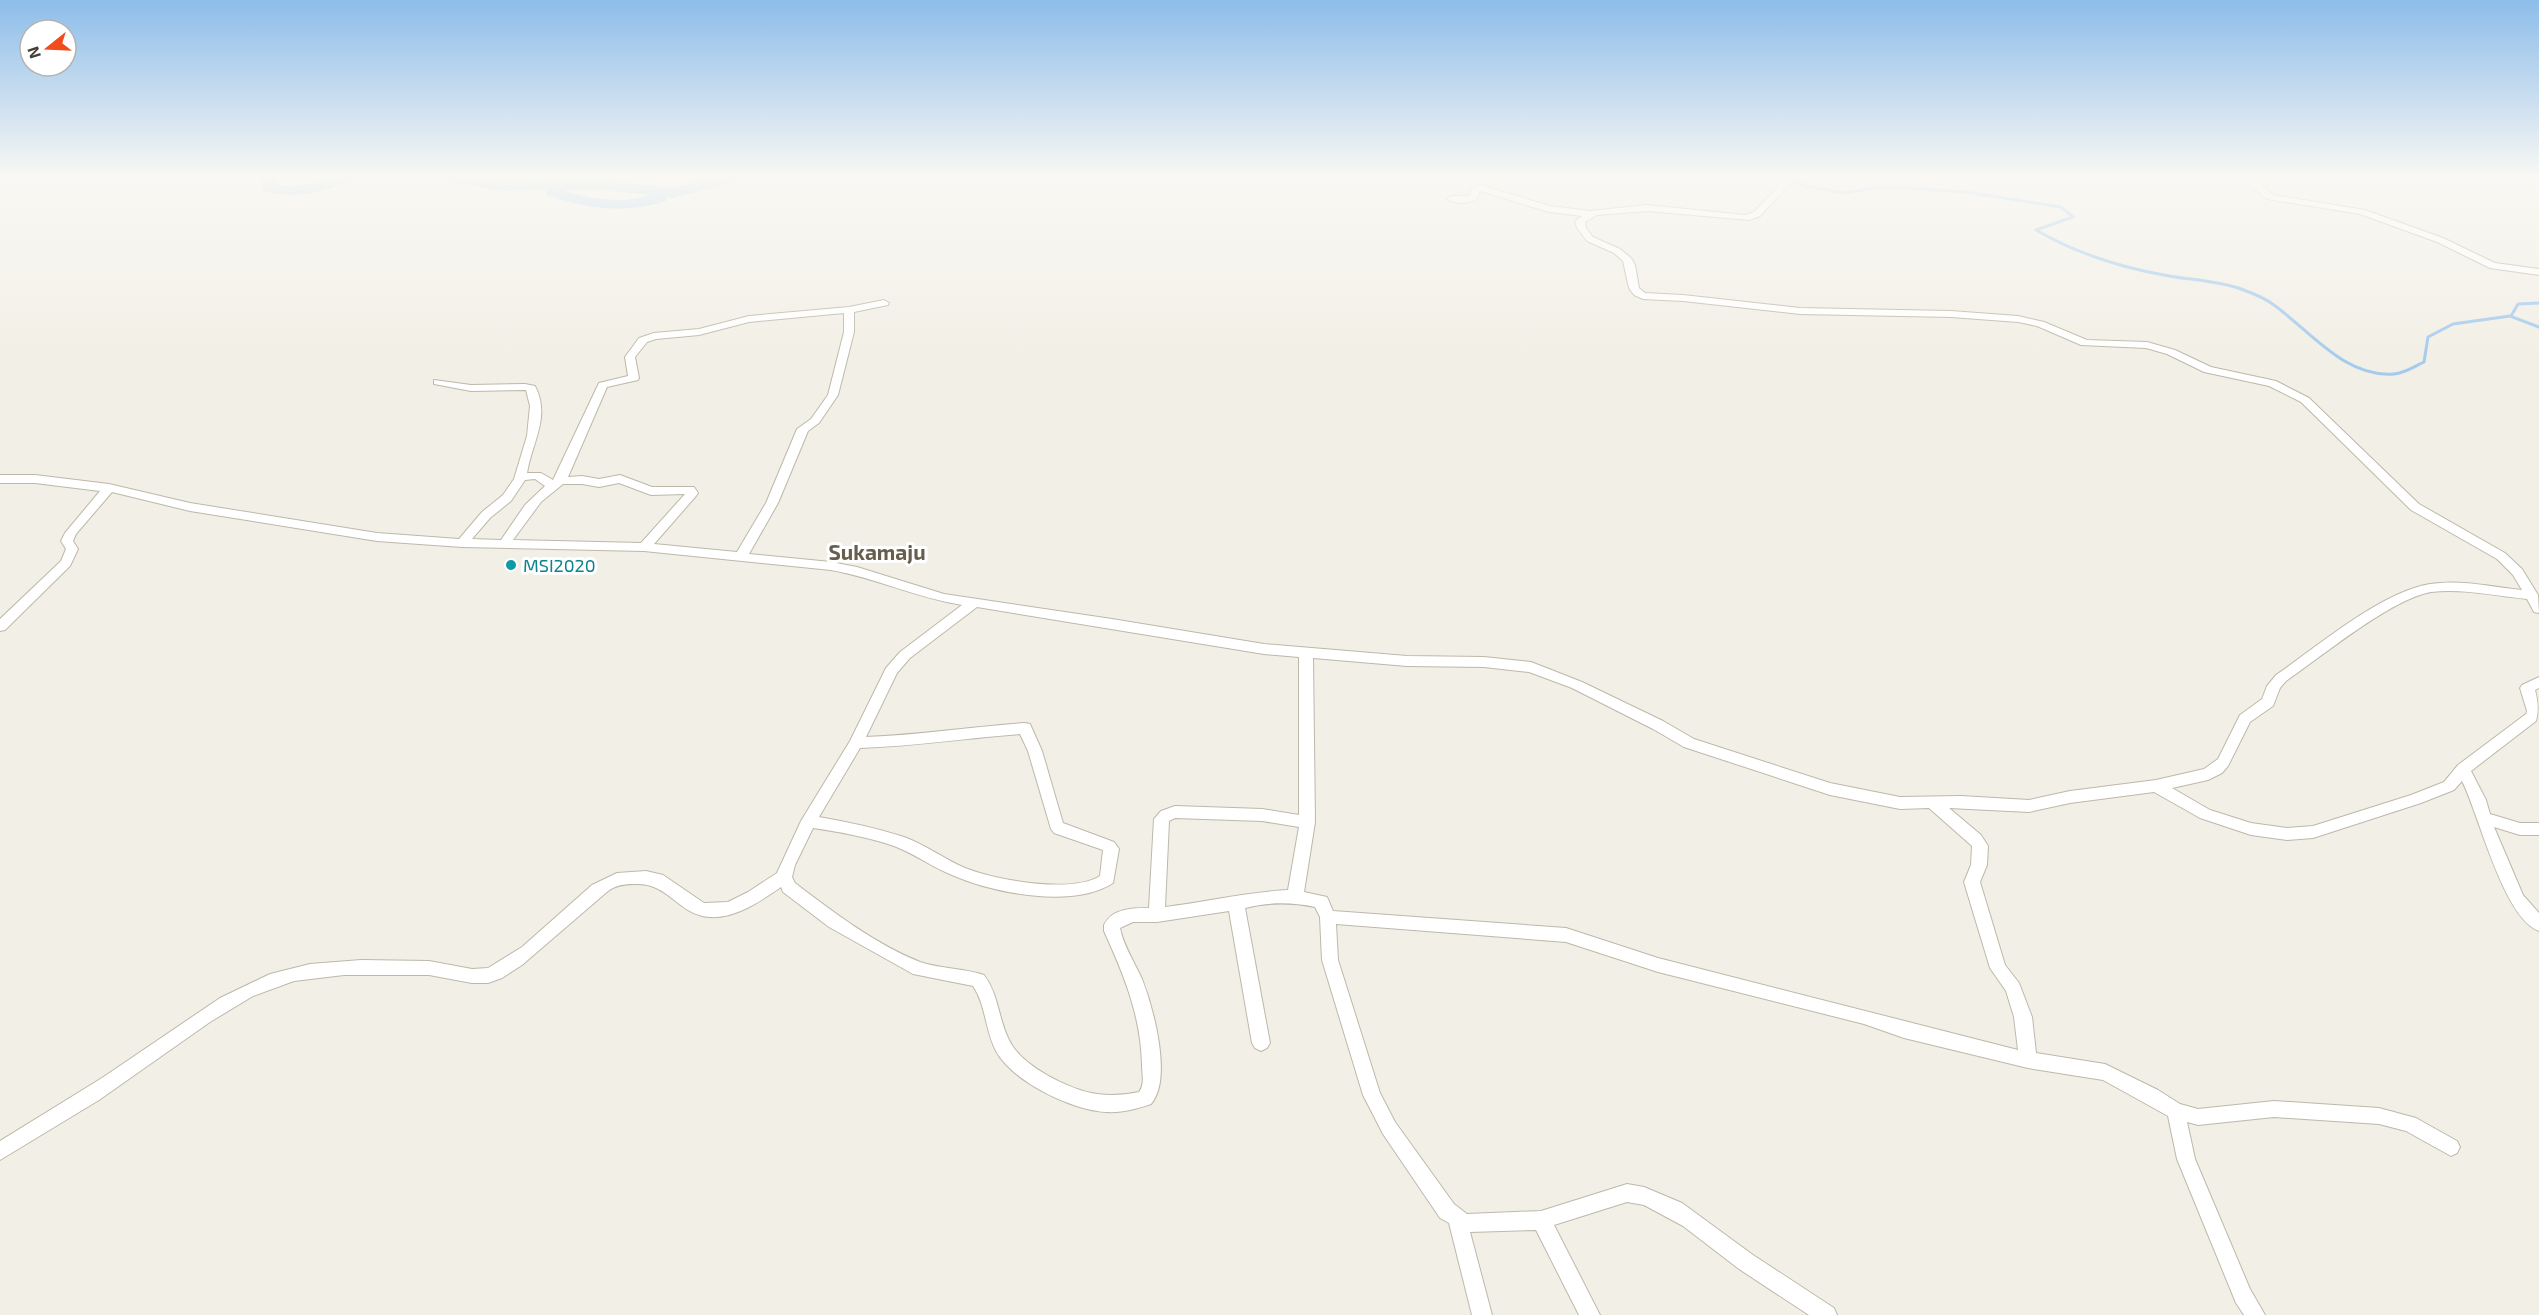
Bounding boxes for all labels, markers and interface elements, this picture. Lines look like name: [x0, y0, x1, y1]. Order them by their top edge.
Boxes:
north arrow: [18, 18, 78, 78]
text: N: [22, 44, 44, 61]
district label: Sukamaju: [828, 539, 926, 564]
place label: MSI2020: [523, 554, 596, 576]
marker: MSI2020: [504, 558, 518, 572]

